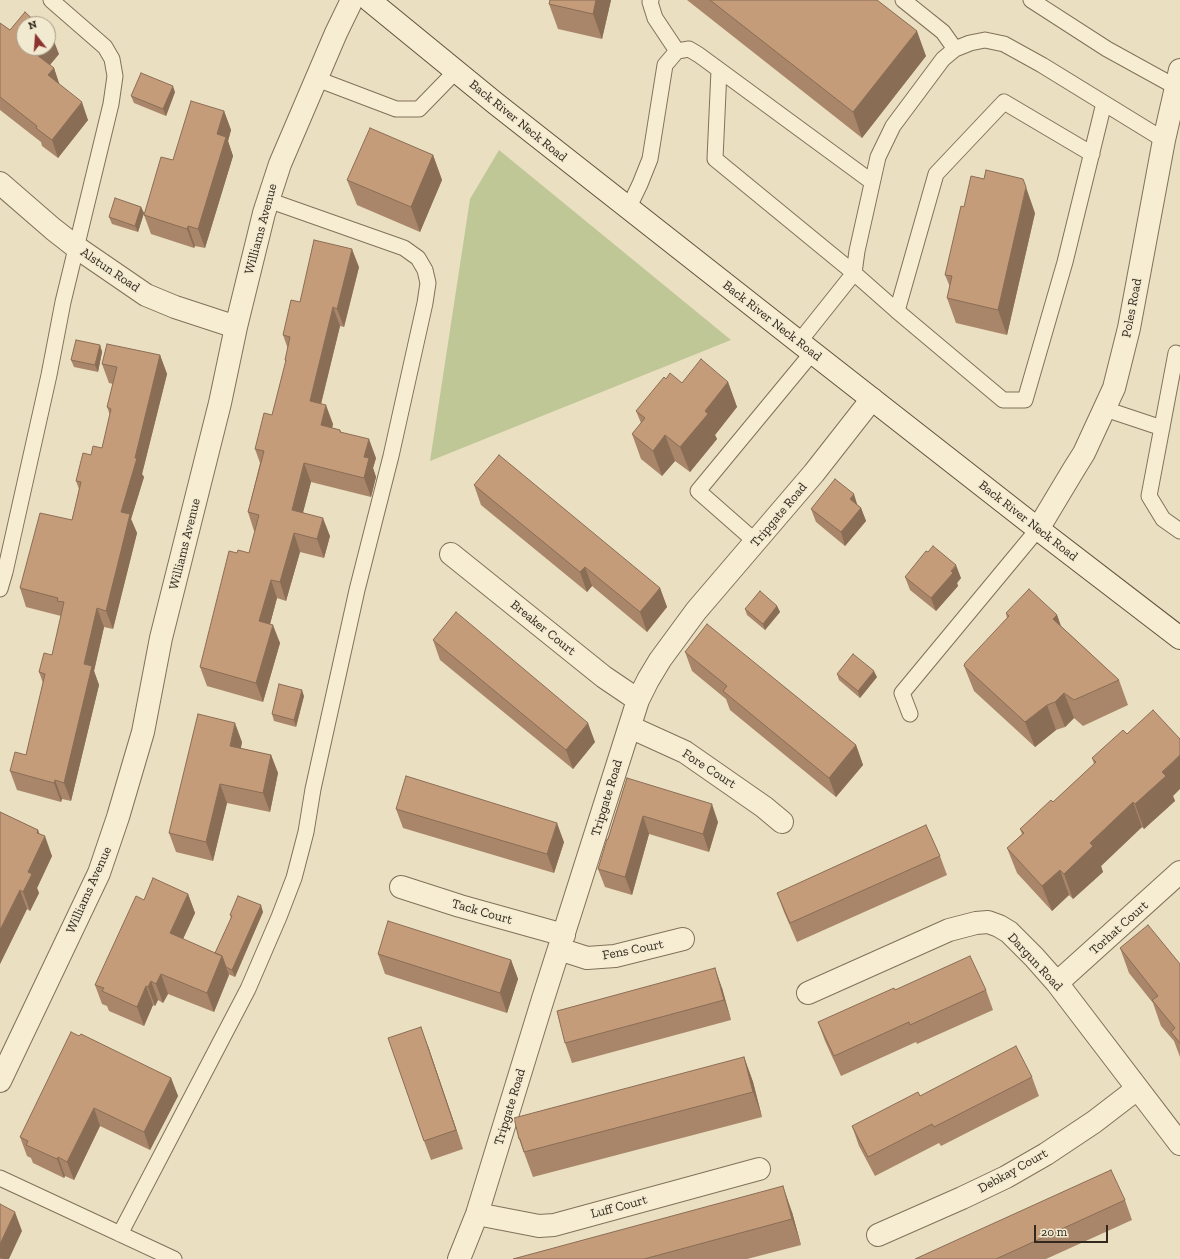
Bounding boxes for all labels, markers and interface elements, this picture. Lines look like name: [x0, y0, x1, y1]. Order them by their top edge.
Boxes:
north arrow: [16, 16, 56, 56]
text: N: [27, 18, 39, 32]
street label: Back River Neck Road: [466, 77, 570, 165]
street label: Williams Avenue: [241, 182, 281, 276]
street label: Alstun Road: [77, 245, 143, 295]
street label: Poles Road: [1119, 277, 1145, 339]
street label: Back River Neck Road: [719, 278, 825, 364]
street label: Back River Neck Road: [975, 478, 1081, 564]
street label: Tripgate Road: [748, 480, 810, 550]
street label: Williams Avenue: [166, 497, 204, 591]
street label: Breaker Court: [507, 597, 579, 659]
street label: Fore Court: [679, 746, 739, 792]
street label: Tripgate Road: [588, 758, 626, 838]
street label: Williams Avenue: [63, 844, 115, 936]
street label: Tack Court: [450, 896, 514, 928]
street label: Torhat Court: [1087, 898, 1151, 958]
street label: Dargun Road: [1004, 930, 1066, 994]
street label: Fens Court: [601, 936, 665, 964]
street label: Tripgate Road: [491, 1067, 529, 1147]
street label: Debkay Court: [975, 1145, 1051, 1197]
street label: Luff Court: [589, 1192, 649, 1222]
scale bar: [1036, 1217, 1110, 1243]
text: 20 m: [1041, 1225, 1067, 1239]

